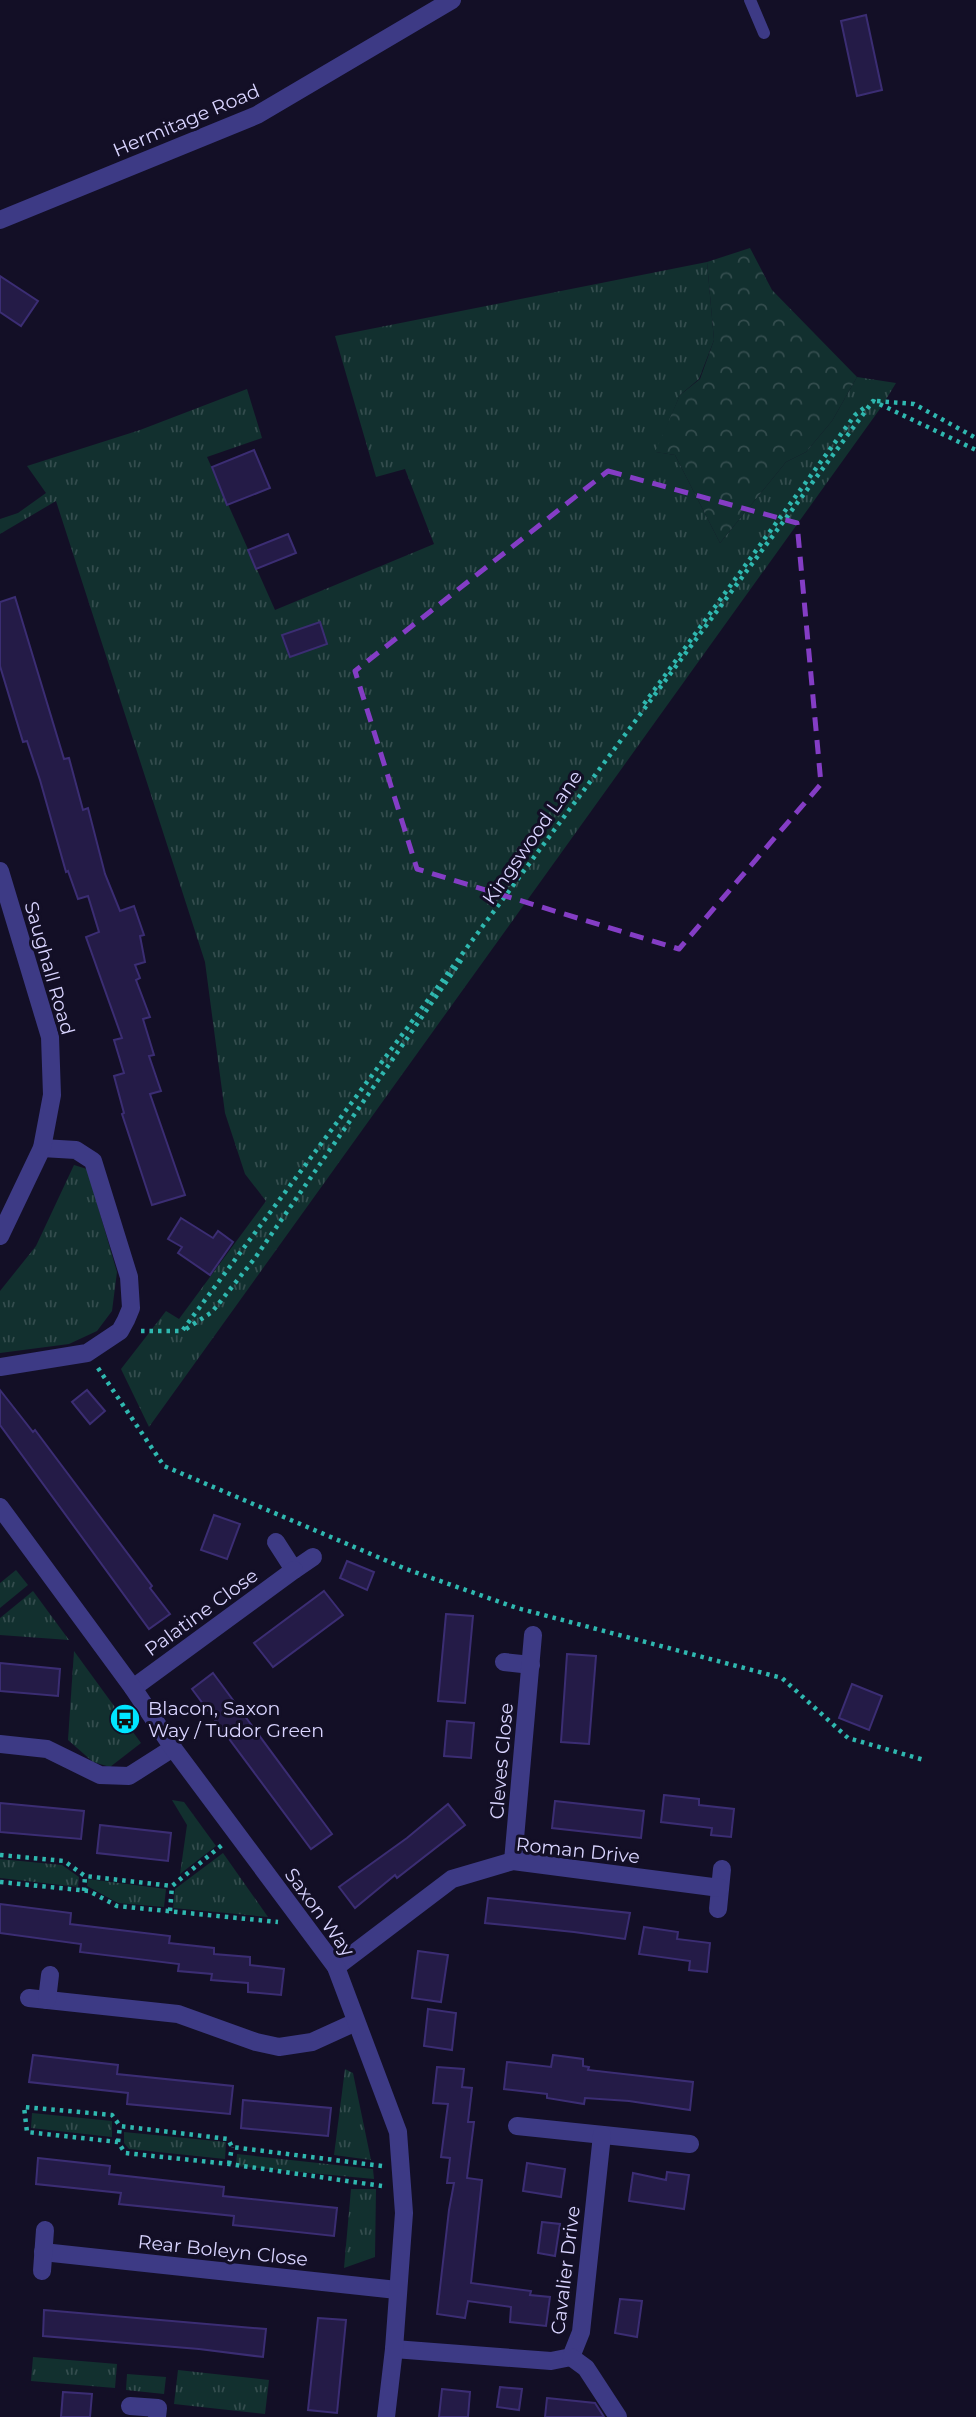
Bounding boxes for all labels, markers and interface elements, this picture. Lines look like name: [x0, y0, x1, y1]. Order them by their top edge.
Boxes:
street label: Hermitage Road: [109, 79, 263, 162]
street label: Kingswood Lane: [478, 766, 587, 909]
street label: Saughall Road: [19, 899, 80, 1037]
street label: Palatine Close: [140, 1564, 262, 1661]
place label: Blacon, Saxon Way / Tudor Green: [148, 1697, 324, 1742]
bus stop icon: Blacon, Saxon Way / Tudor Green: [108, 1702, 142, 1736]
street label: Cleves Close: [485, 1702, 518, 1820]
street label: Roman Drive: [515, 1833, 641, 1868]
street label: Saxon Way: [280, 1864, 360, 1962]
street label: Cavalier Drive: [546, 2204, 585, 2336]
street label: Rear Boleyn Close: [137, 2230, 309, 2271]

